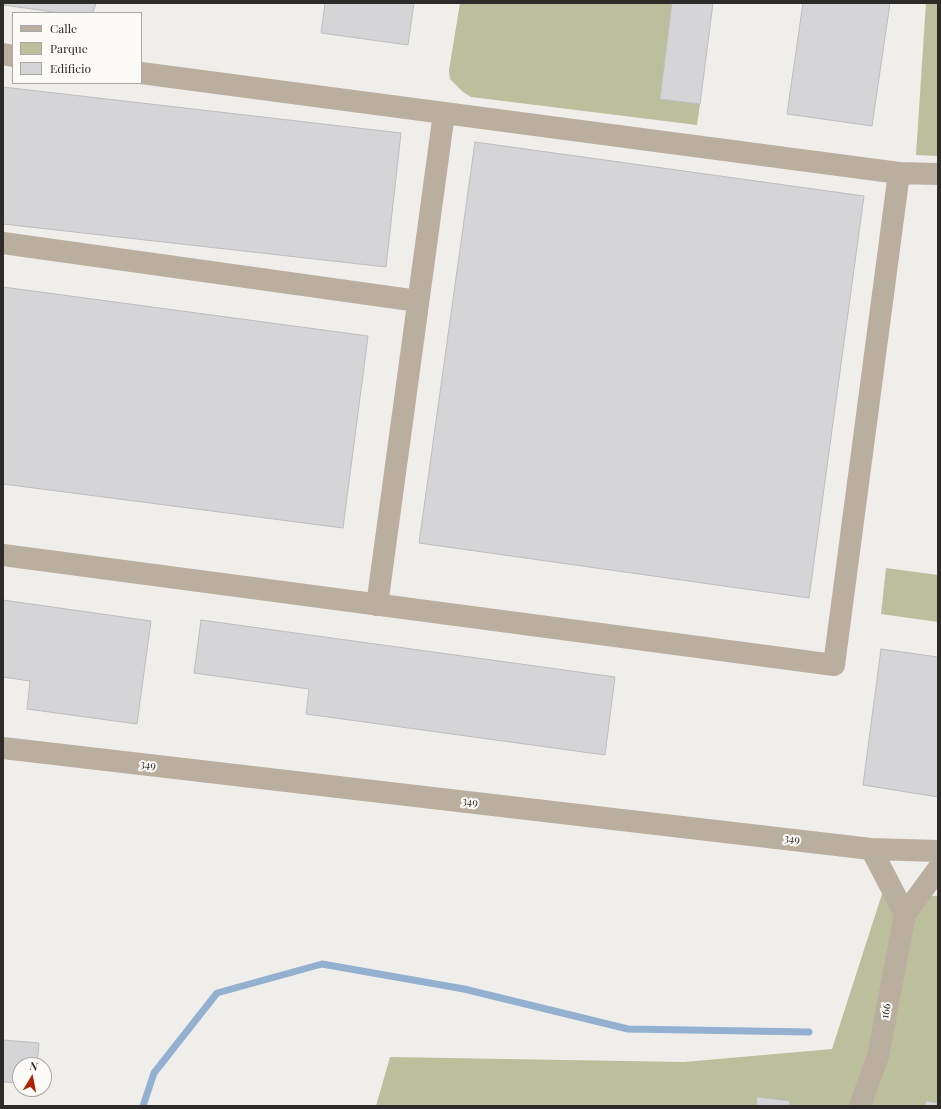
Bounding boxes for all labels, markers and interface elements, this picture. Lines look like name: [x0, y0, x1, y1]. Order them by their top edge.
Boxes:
legend: [12, 12, 142, 84]
text: Calle: [50, 20, 77, 36]
text: Parque: [50, 40, 88, 56]
text: Edificio: [50, 60, 91, 76]
street label: 349: [139, 757, 157, 773]
street label: 349: [461, 794, 479, 810]
street label: 349: [783, 831, 801, 847]
street label: 166: [878, 1002, 894, 1020]
north arrow: [12, 1057, 52, 1097]
text: N: [29, 1058, 39, 1074]

